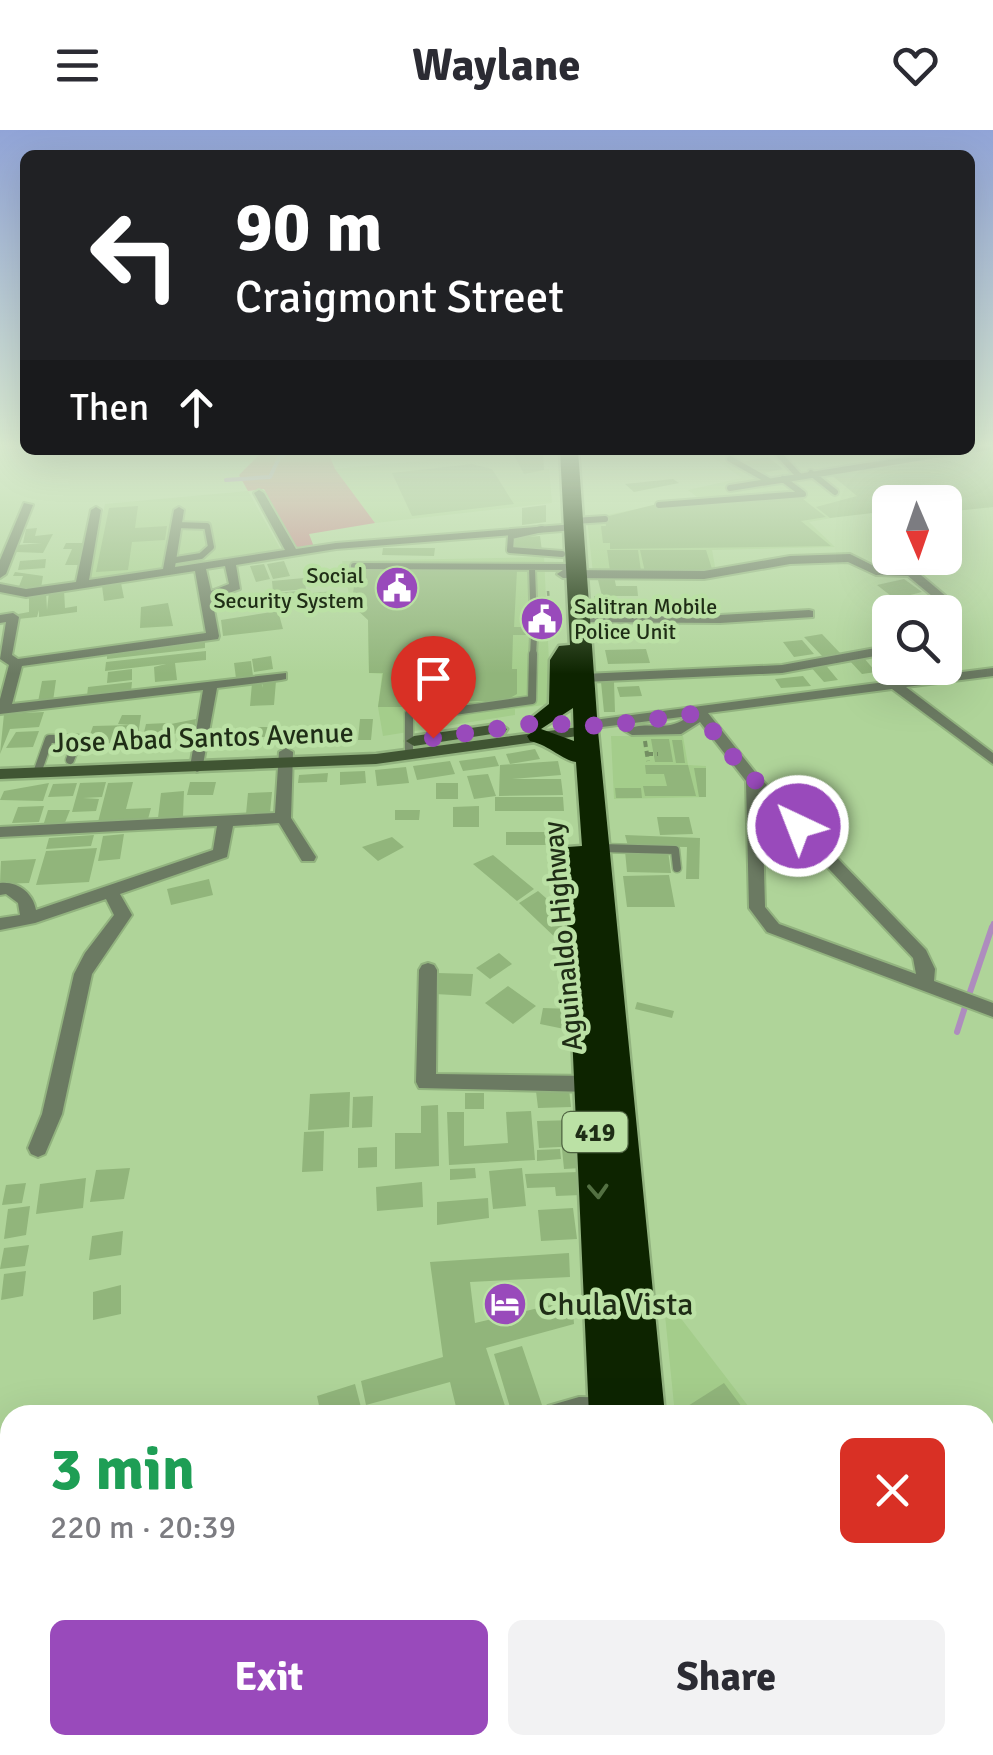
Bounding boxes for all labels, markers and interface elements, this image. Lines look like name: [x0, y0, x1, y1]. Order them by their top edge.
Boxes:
icon: menu: [50, 38, 105, 93]
text: Waylane: [412, 38, 581, 93]
icon: heart: [888, 38, 943, 93]
text: 90 m: [235, 184, 383, 270]
icon: left: [70, 190, 200, 320]
text: Craigmont Street: [235, 270, 564, 325]
icon: ahead: [169, 380, 224, 435]
text: Then: [70, 384, 149, 431]
north arrow: [872, 485, 962, 575]
map controls: [872, 485, 962, 685]
place label: Social Security System: [213, 562, 364, 614]
public building icon: Social Security System: [374, 565, 420, 611]
place label: Salitran Mobile Police Unit: [574, 593, 717, 645]
button: search: [872, 595, 962, 685]
public building icon: Salitran Mobile Police Unit: [519, 596, 565, 642]
pin: [391, 636, 476, 739]
icon: arrive: [406, 651, 461, 706]
street label: Jose Abad Santos Avenue: [52, 716, 354, 760]
position arrow: [746, 774, 850, 878]
street label: Aguinaldo Highway: [536, 820, 590, 1052]
road number: 419: [562, 1112, 628, 1152]
one-way arrow: [587, 1183, 608, 1199]
hotel icon: Chula Vista: [482, 1281, 528, 1327]
place label: Chula Vista: [538, 1285, 693, 1324]
text: 3 min: [50, 1433, 195, 1507]
button: close: [840, 1438, 945, 1543]
text: 220 m · 20:39: [50, 1508, 236, 1547]
button: Exit: [50, 1620, 488, 1735]
button: Share: [508, 1620, 945, 1735]

